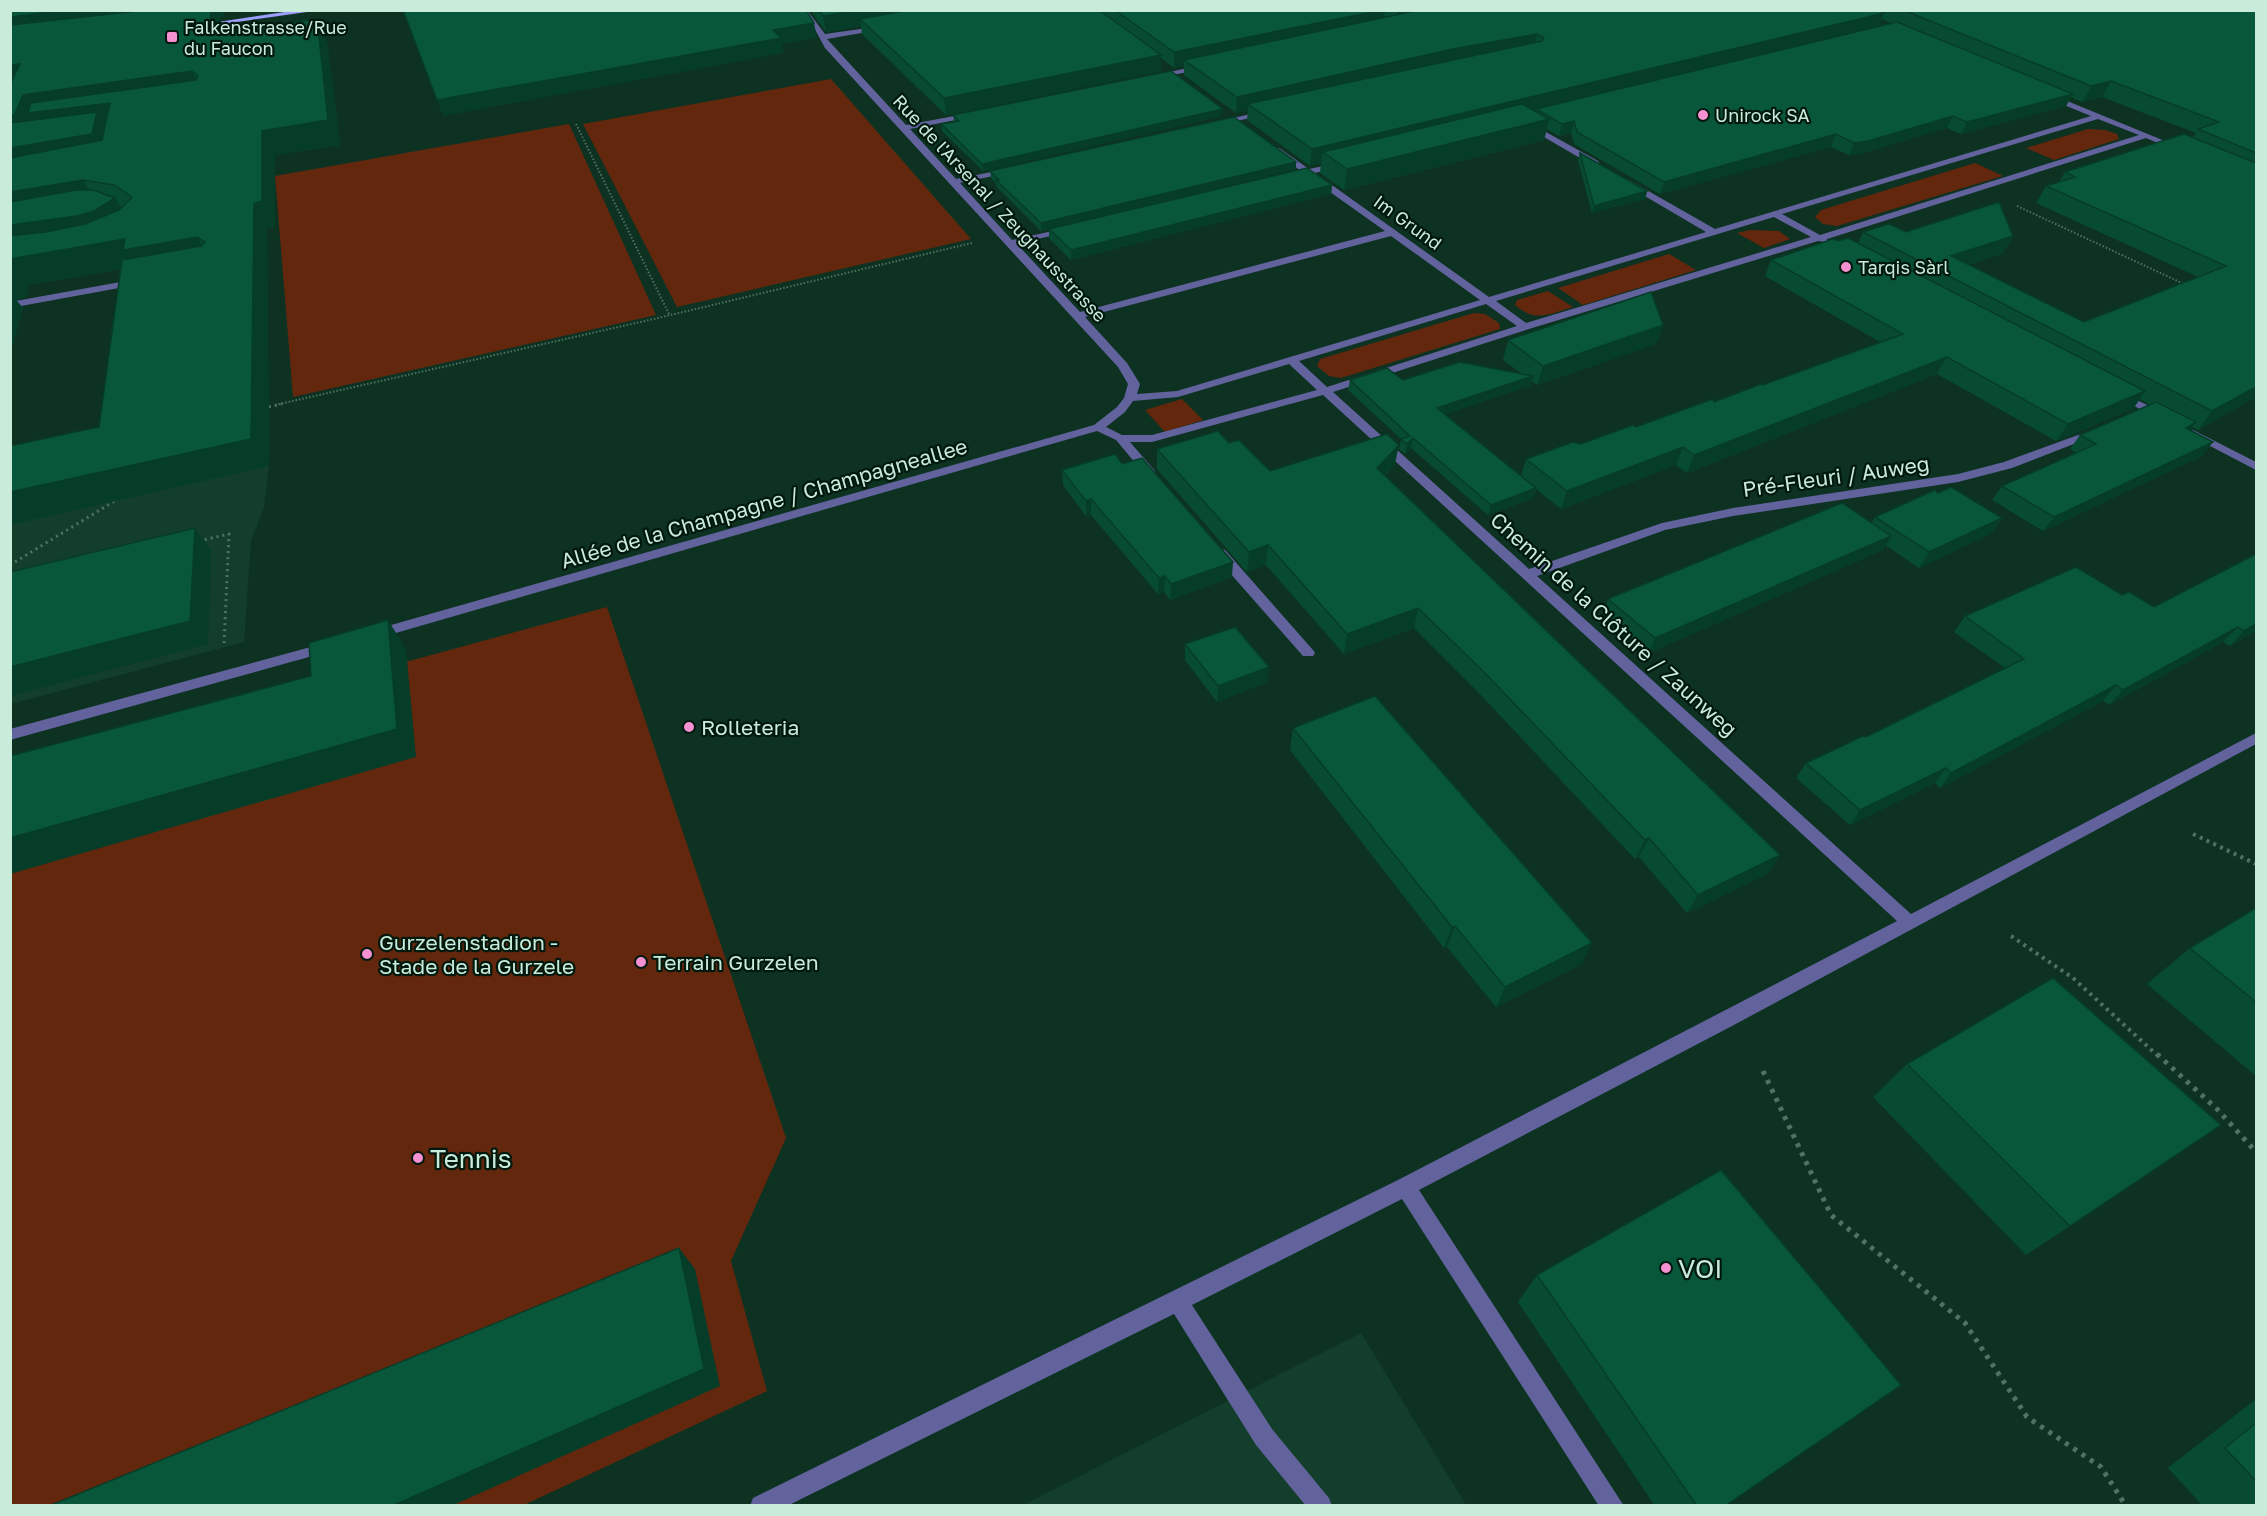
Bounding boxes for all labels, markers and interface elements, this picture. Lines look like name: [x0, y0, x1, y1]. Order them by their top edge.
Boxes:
place label: Falkenstrasse/Rue du Faucon: [184, 16, 347, 59]
marker: Falkenstrasse/Rue du Faucon: [165, 30, 179, 44]
street label: Rue de l'Arsenal / Zeughausstrasse: [889, 90, 1111, 326]
place label: Unirock SA: [1715, 104, 1810, 126]
marker: Unirock SA: [1696, 108, 1710, 122]
street label: Im Grund: [1370, 190, 1446, 254]
place label: Tarqis Sàrl: [1858, 256, 1949, 278]
marker: Tarqis Sàrl: [1839, 260, 1853, 274]
street label: Allée de la Champagne / Champagneallee: [558, 432, 970, 574]
street label: Pré-Fleuri / Auweg: [1741, 450, 1931, 502]
street label: Chemin de la Clôture / Zaunweg: [1485, 506, 1743, 742]
place label: Rolleteria: [701, 714, 799, 740]
marker: Rolleteria: [682, 720, 696, 734]
place label: Gurzelenstadion - Stade de la Gurzele: [379, 929, 574, 979]
marker: Gurzelenstadion - Stade de la Gurzele: [360, 947, 374, 961]
place label: Terrain Gurzelen: [653, 949, 819, 975]
marker: Terrain Gurzelen: [634, 955, 648, 969]
place label: Tennis: [430, 1143, 512, 1174]
marker: Tennis: [411, 1151, 425, 1165]
place label: VOI: [1678, 1253, 1722, 1284]
marker: VOI: [1659, 1261, 1673, 1275]

